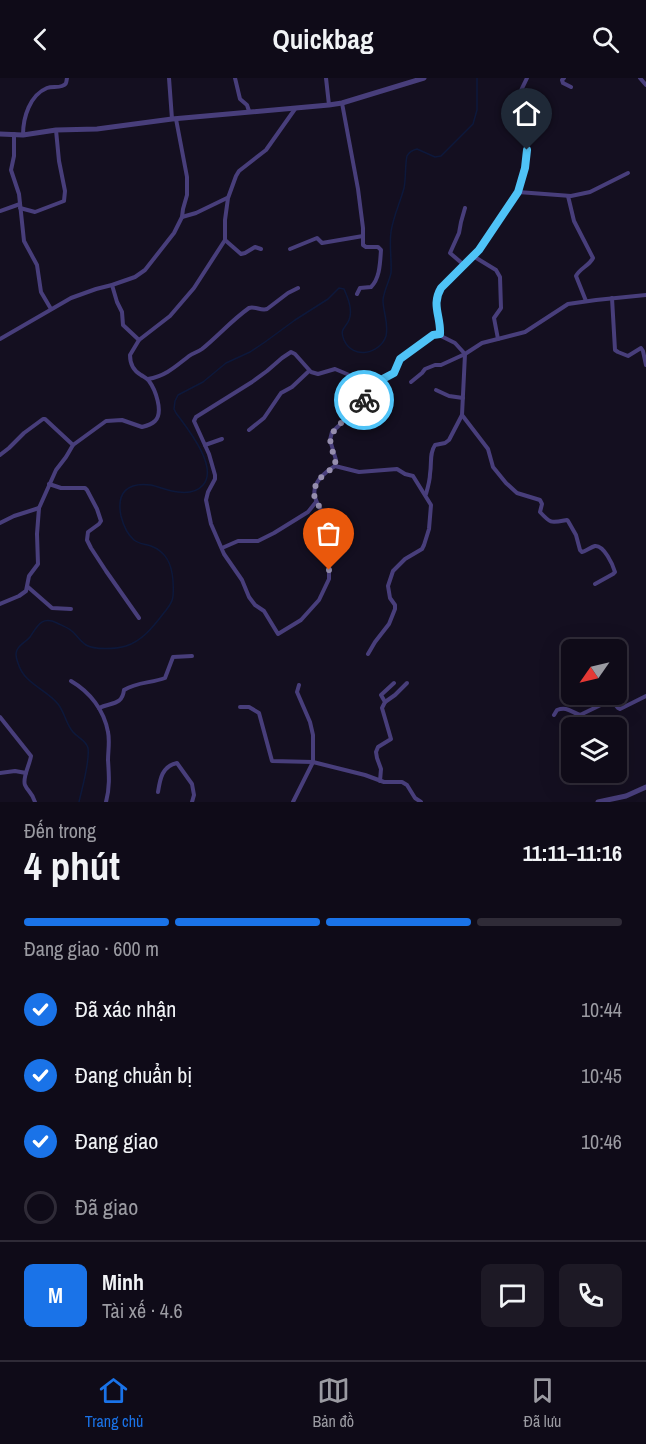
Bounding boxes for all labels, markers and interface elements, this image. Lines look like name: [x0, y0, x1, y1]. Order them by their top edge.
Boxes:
text: Quickbag: [273, 21, 373, 57]
icon: back: [24, 23, 57, 56]
icon: search: [589, 23, 622, 56]
pin: [501, 88, 552, 150]
icon: home: [510, 97, 543, 130]
courier: [334, 370, 394, 430]
icon: bike: [348, 384, 381, 417]
pin: [303, 508, 354, 570]
icon: bag: [312, 517, 345, 550]
north arrow: [561, 639, 627, 705]
map controls: [561, 639, 627, 783]
button: layers: [561, 717, 627, 783]
text: Đến trong: [24, 817, 96, 844]
text: 11:11–11:16: [523, 838, 622, 868]
text: 4 phút: [24, 840, 120, 892]
text: Đang giao · 600 m: [24, 935, 159, 962]
icon: check: [24, 993, 57, 1026]
text: Đã xác nhận: [75, 994, 176, 1024]
text: 10:44: [581, 996, 622, 1023]
icon: check: [24, 1059, 57, 1092]
text: Đang chuẩn bị: [75, 1060, 192, 1090]
text: 10:45: [581, 1062, 622, 1089]
icon: check: [24, 1125, 57, 1158]
text: Đang giao: [75, 1126, 158, 1156]
text: 10:46: [581, 1128, 622, 1155]
text: Đã giao: [75, 1192, 138, 1222]
button: chat: [481, 1264, 544, 1327]
button: phone: [559, 1264, 622, 1327]
text: Minh: [102, 1267, 144, 1297]
text: M: [48, 1280, 63, 1310]
text: Tài xế · 4.6: [102, 1297, 183, 1324]
tab: Trang chủ: [85, 1374, 143, 1432]
tab: Bản đồ: [313, 1374, 354, 1432]
tab: Đã lưu: [523, 1374, 561, 1432]

